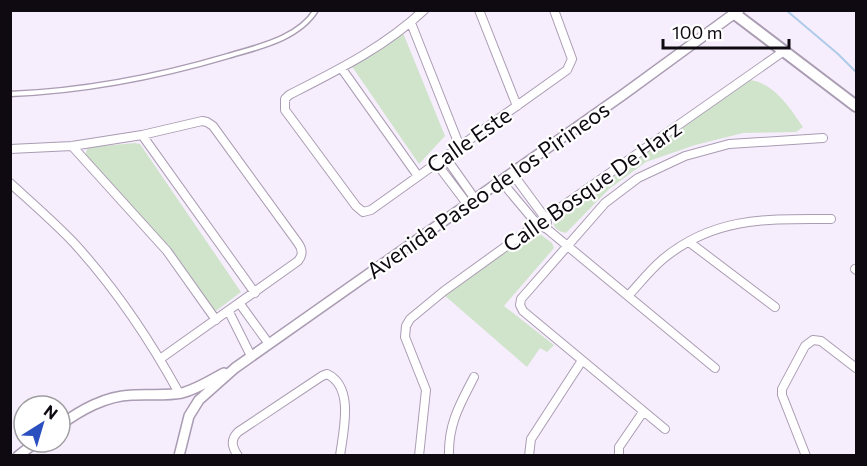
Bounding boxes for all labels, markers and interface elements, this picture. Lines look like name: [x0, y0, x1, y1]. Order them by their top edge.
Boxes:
scale bar: [663, 12, 789, 50]
text: 100 m: [672, 21, 722, 43]
street label: Avenida Paseo de los Pirineos: [361, 95, 614, 284]
street label: Calle Este: [421, 101, 516, 178]
street label: Calle Bosque De Harz: [497, 114, 686, 257]
north arrow: [12, 394, 72, 454]
text: N: [41, 400, 62, 423]

